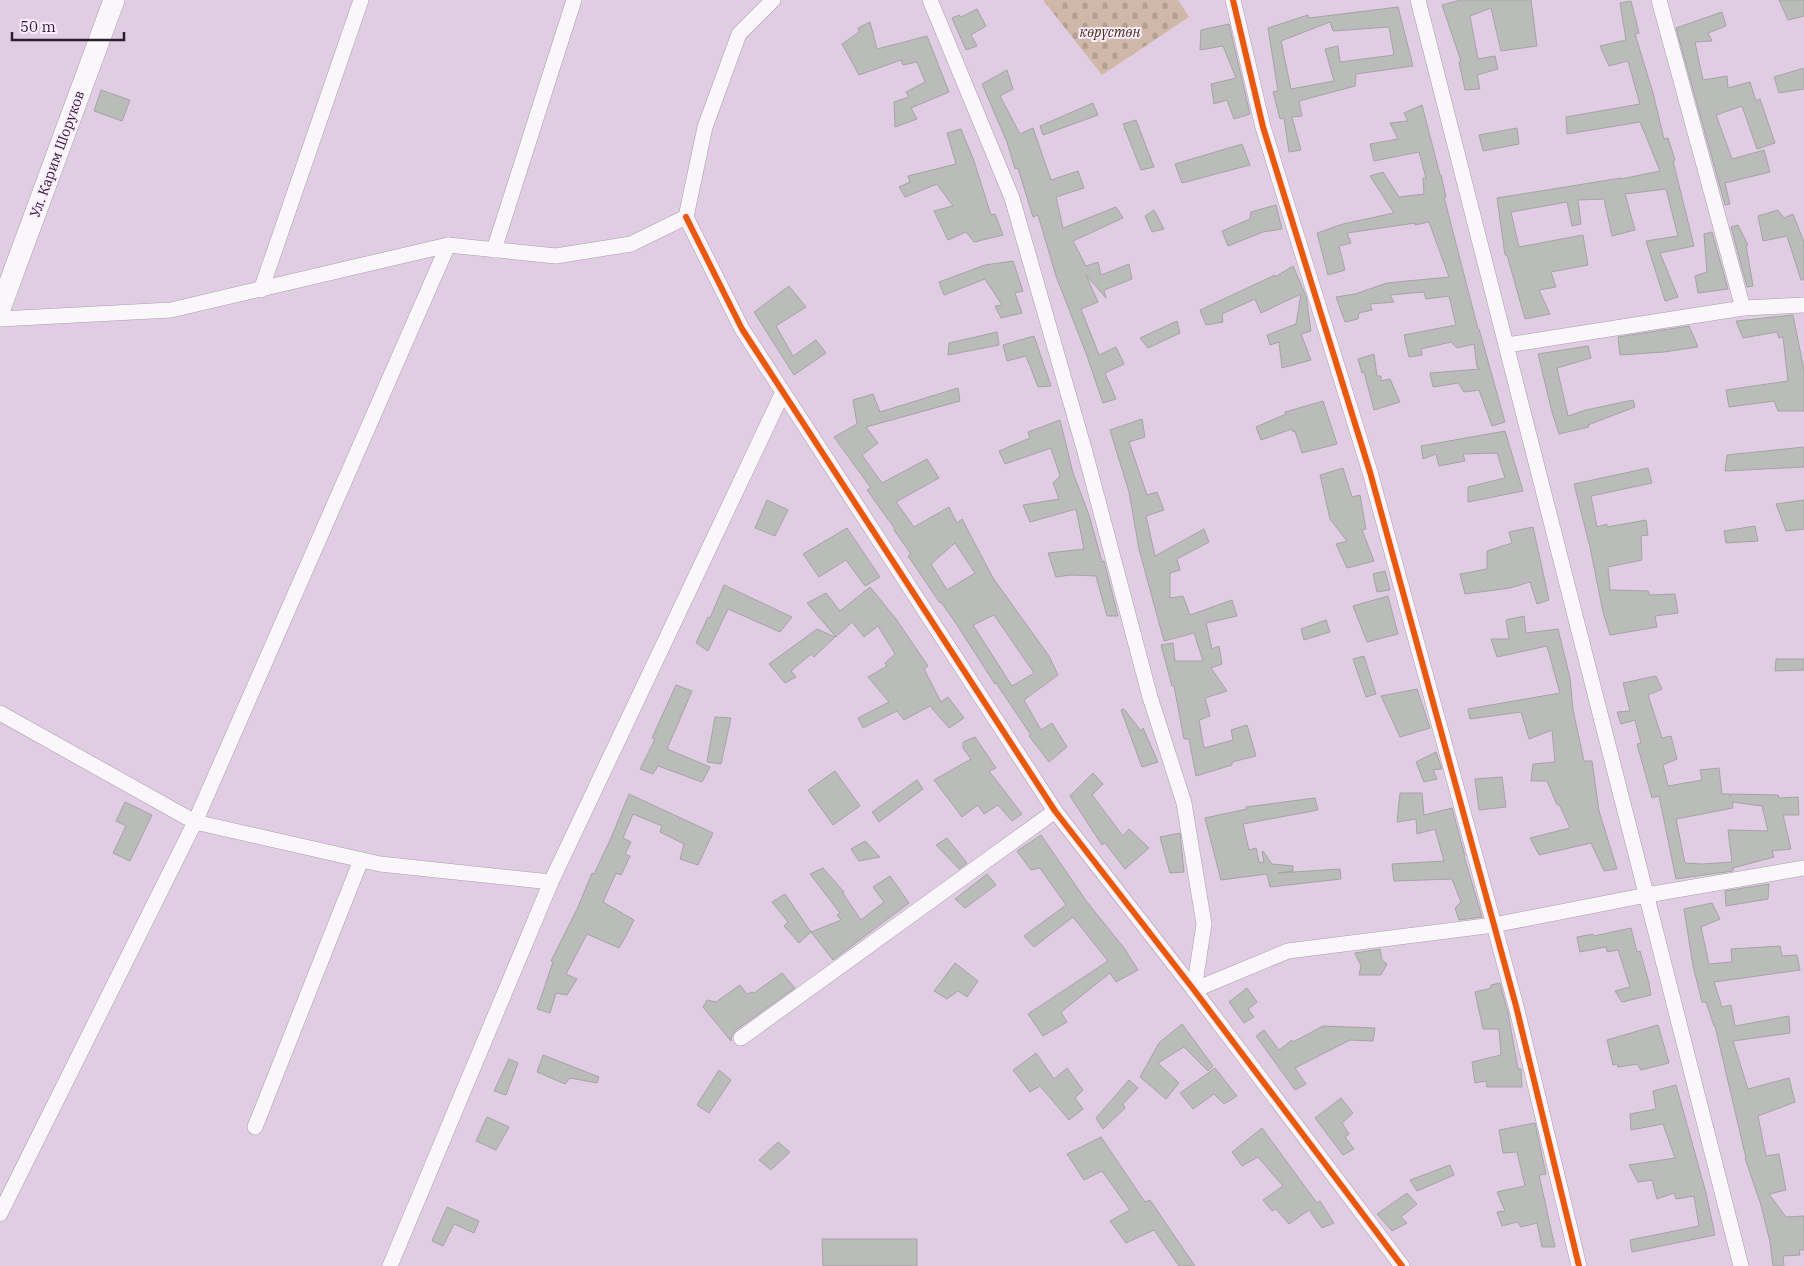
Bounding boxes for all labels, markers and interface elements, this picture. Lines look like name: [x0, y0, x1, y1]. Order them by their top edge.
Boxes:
scale bar: [12, 10, 125, 42]
text: 50 m: [20, 17, 56, 36]
park label: көрүстөн: [1080, 23, 1140, 41]
street label: Ул. Карим Шоруков: [26, 88, 88, 220]

